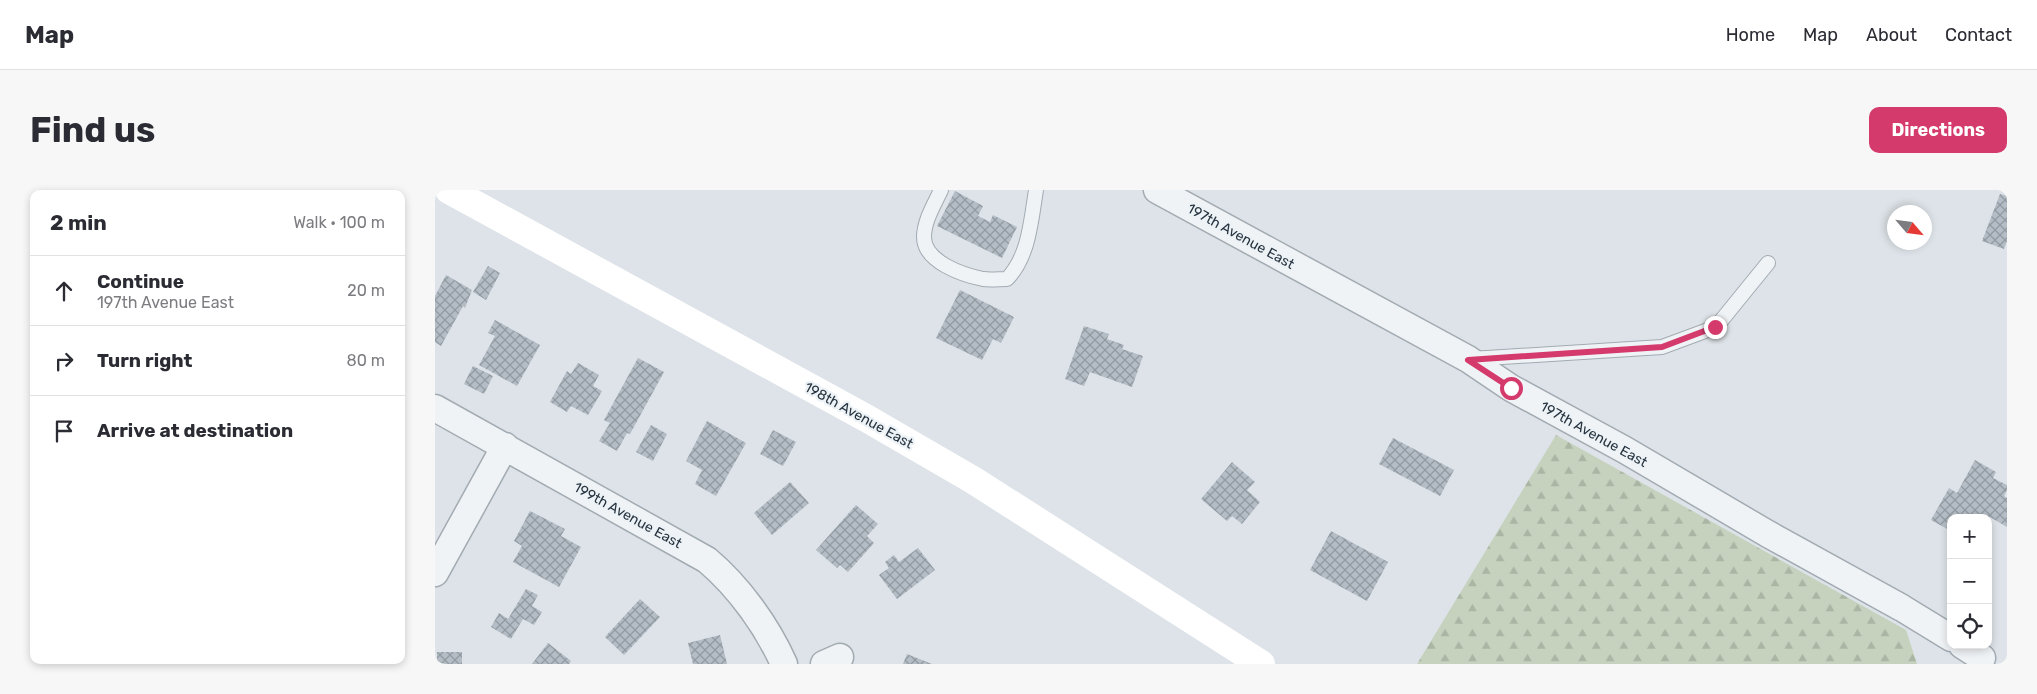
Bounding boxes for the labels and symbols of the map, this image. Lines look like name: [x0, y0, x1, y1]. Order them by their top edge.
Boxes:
street label: 197th Avenue East: [1184, 200, 1298, 273]
north arrow: [1887, 205, 1932, 250]
route end: [1704, 316, 1727, 339]
route start: [1500, 377, 1523, 400]
street label: 198th Avenue East: [801, 379, 916, 453]
street label: 197th Avenue East: [1537, 398, 1651, 471]
street label: 199th Avenue East: [571, 479, 685, 552]

